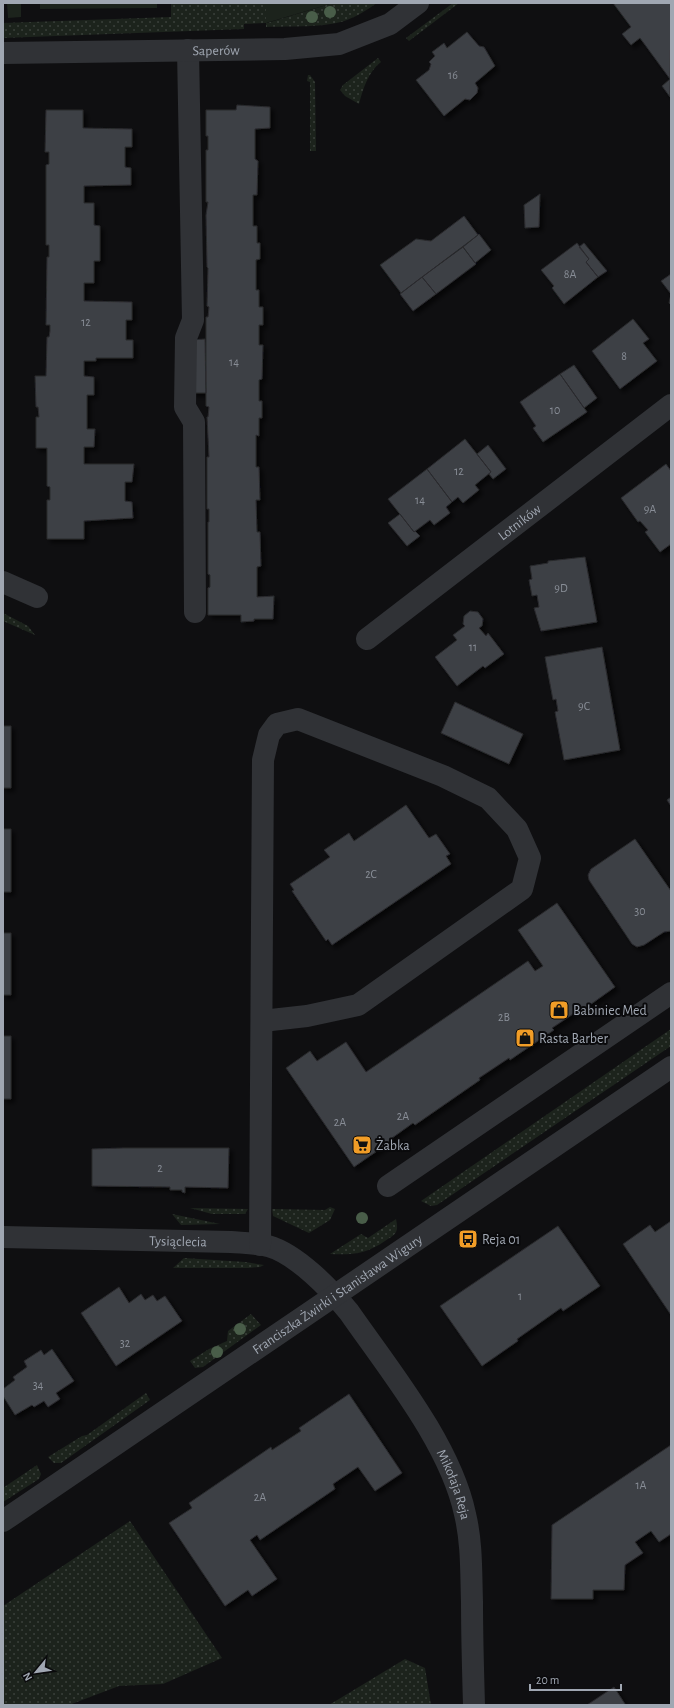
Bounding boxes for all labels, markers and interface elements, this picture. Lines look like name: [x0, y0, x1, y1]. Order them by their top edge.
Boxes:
street label: Saperów: [192, 44, 240, 58]
house number: 16: [448, 69, 458, 81]
house number: 8A: [564, 268, 576, 280]
house number: 12: [81, 316, 91, 328]
house number: 8: [621, 350, 627, 362]
house number: 14: [229, 356, 239, 368]
house number: 10: [550, 404, 560, 416]
house number: 12: [454, 465, 464, 477]
house number: 14: [415, 494, 425, 506]
street label: Lotników: [496, 502, 544, 543]
house number: 9A: [644, 503, 656, 515]
house number: 9D: [554, 582, 568, 594]
house number: 11: [469, 641, 477, 653]
house number: 9C: [578, 700, 590, 712]
house number: 2C: [365, 868, 377, 880]
house number: 30: [634, 905, 646, 917]
shop icon: Babiniec Med: [548, 999, 570, 1021]
place label: Babiniec Med: [573, 1004, 647, 1018]
house number: 2B: [498, 1011, 510, 1023]
shop icon: Rasta Barber: [514, 1027, 536, 1049]
place label: Rasta Barber: [539, 1032, 608, 1046]
house number: 2A: [397, 1110, 409, 1122]
house number: 2A: [334, 1116, 346, 1128]
supermarket icon: Żabka: [351, 1134, 373, 1156]
place label: Żabka: [376, 1136, 410, 1153]
house number: 2: [157, 1162, 163, 1174]
bus stop icon: Reja 01: [457, 1228, 479, 1250]
street label: Franciszka Żwirki i Stanisława Wigury: [250, 1232, 425, 1357]
place label: Reja 01: [482, 1233, 520, 1247]
street label: Tysiąclecia: [149, 1234, 207, 1249]
house number: 1: [518, 1290, 522, 1302]
house number: 32: [120, 1337, 131, 1349]
house number: 34: [33, 1379, 44, 1391]
street label: Mikołaja Reja: [434, 1447, 472, 1522]
house number: 1A: [635, 1479, 647, 1491]
house number: 2A: [254, 1491, 266, 1503]
north arrow: [16, 1652, 56, 1692]
scale bar: [530, 1666, 621, 1692]
text: N: [21, 1671, 34, 1683]
text: 20 m: [536, 1674, 559, 1686]

